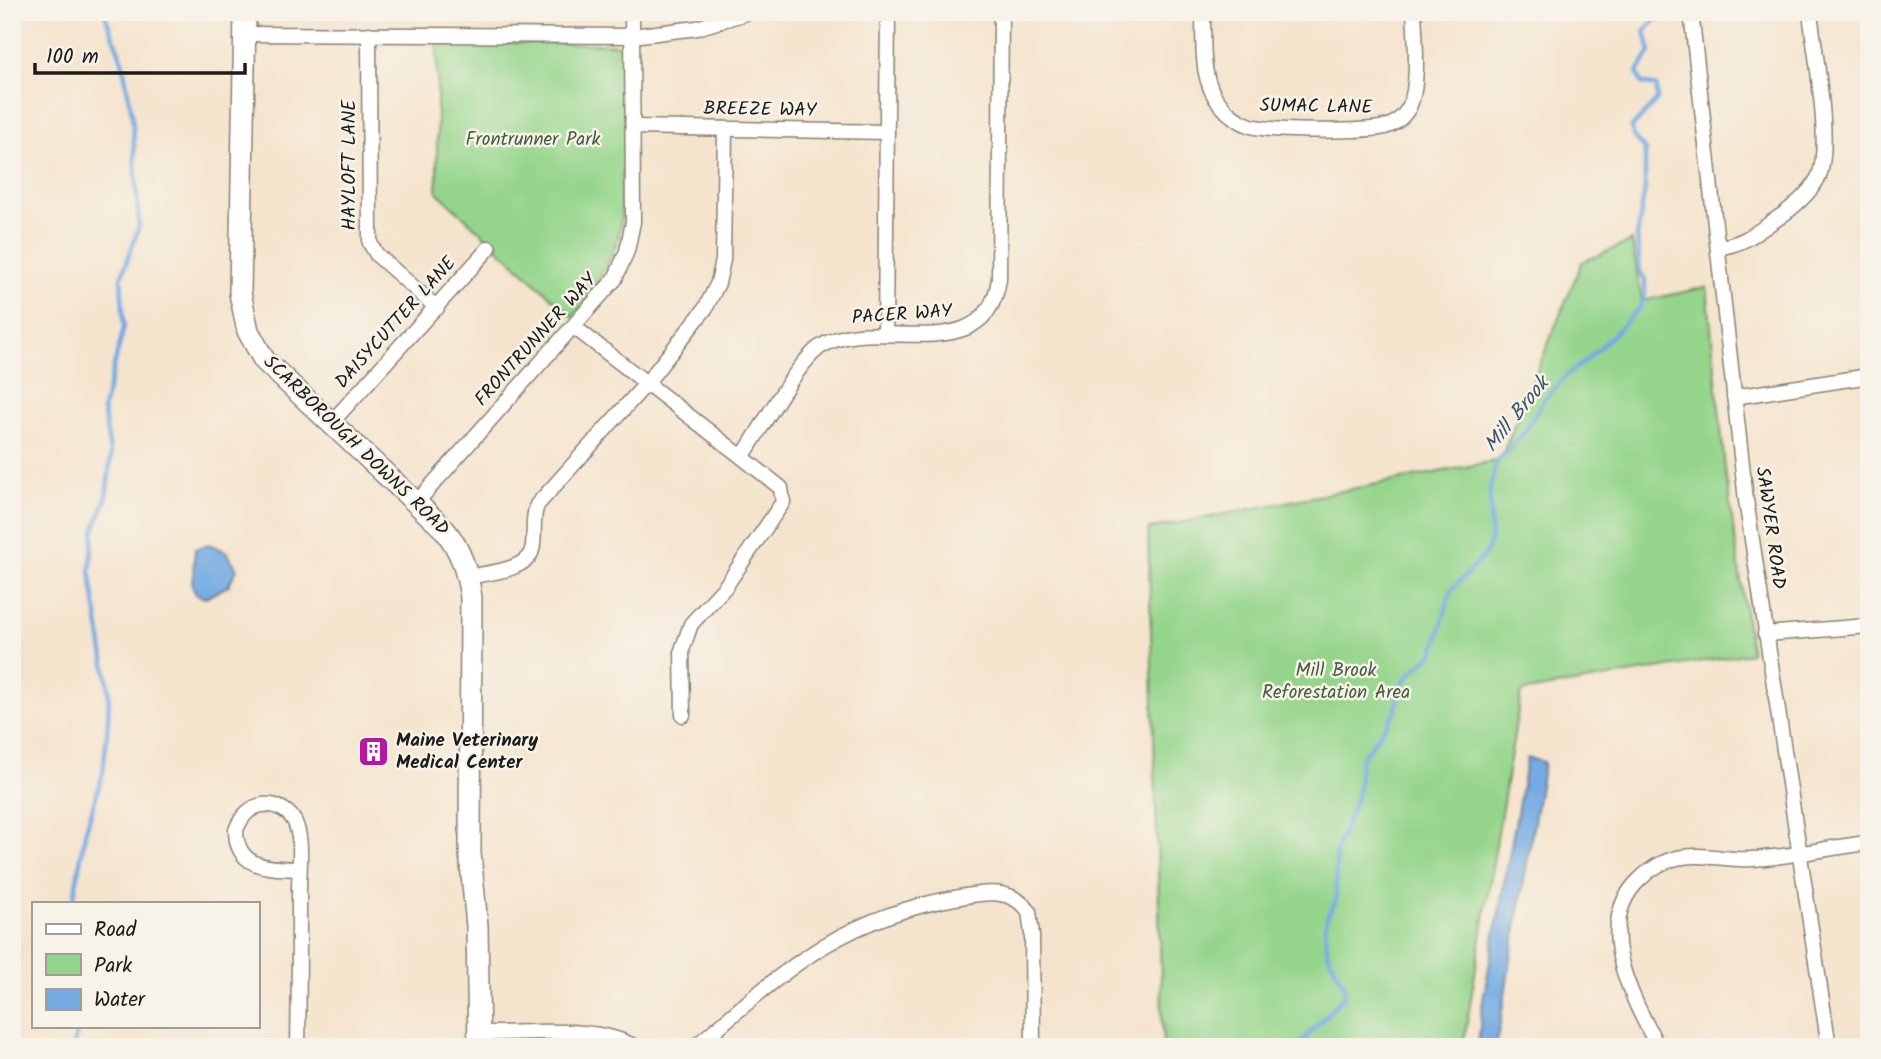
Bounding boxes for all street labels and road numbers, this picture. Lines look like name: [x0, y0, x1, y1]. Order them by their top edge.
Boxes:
street label: SUMAC LANE: [1259, 91, 1374, 123]
street label: BREEZE WAY: [703, 94, 818, 126]
street label: HAYLOFT LANE: [335, 99, 365, 230]
street label: DAISYCUTTER LANE: [328, 249, 464, 396]
street label: FRONTRUNNER WAY: [468, 266, 605, 414]
street label: PACER WAY: [851, 296, 954, 333]
street label: SCARBOROUGH DOWNS ROAD: [256, 348, 456, 544]
street label: SAWYER ROAD: [1747, 465, 1793, 591]

